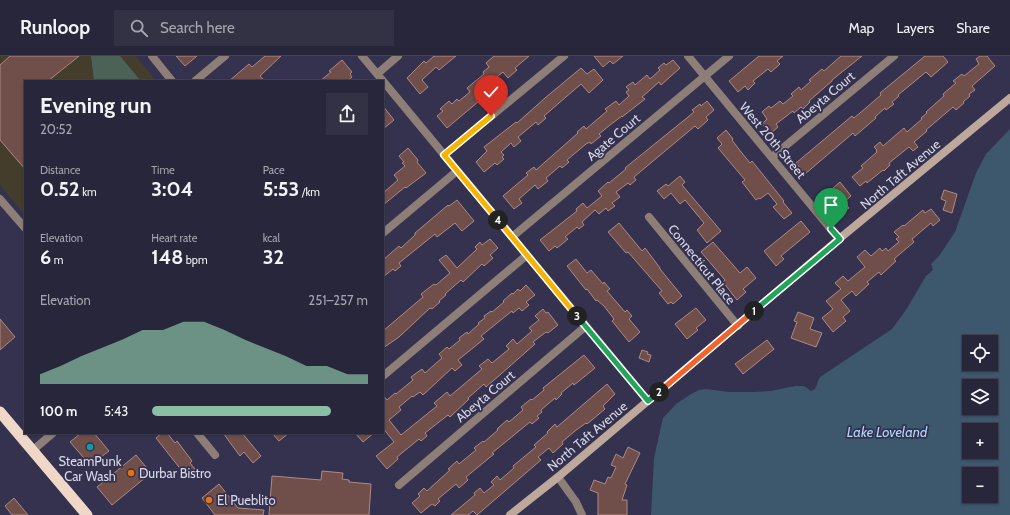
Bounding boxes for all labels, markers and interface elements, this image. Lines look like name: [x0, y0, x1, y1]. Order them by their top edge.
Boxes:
search box: [114, 10, 394, 46]
text: Runloop: [20, 16, 90, 39]
icon: search: [128, 17, 150, 39]
text: Search here: [160, 19, 235, 37]
text: Map: [849, 19, 874, 37]
text: Layers: [896, 19, 934, 37]
text: Share: [956, 19, 990, 37]
street label: Abeyta Court: [792, 67, 858, 126]
pin: [474, 75, 508, 116]
icon: check: [480, 81, 502, 103]
text: Evening run: [40, 92, 152, 119]
button: share: [326, 93, 368, 135]
street label: West 20th Street: [736, 99, 810, 182]
street label: Agate Court: [583, 110, 643, 164]
text: 20:52: [40, 121, 72, 137]
street label: North Taft Avenue: [857, 136, 944, 212]
text: Distance: [40, 163, 81, 177]
text: Time: [151, 163, 175, 177]
text: Pace: [263, 163, 285, 177]
text: 0.52: [40, 177, 80, 201]
text: 3:04: [151, 177, 193, 201]
text: 5:53: [263, 177, 299, 201]
text: km: [80, 185, 97, 199]
text: /km: [299, 185, 320, 199]
pin: [814, 188, 848, 229]
icon: arrive: [820, 194, 842, 216]
pin: 4: [488, 210, 508, 230]
text: 4: [495, 213, 501, 227]
street label: Connecticut Place: [665, 221, 739, 308]
text: Elevation: [40, 231, 83, 245]
text: Heart rate: [151, 231, 197, 245]
text: kcal: [263, 231, 280, 245]
text: 6: [40, 245, 51, 269]
text: 148: [151, 245, 183, 269]
text: 32: [263, 245, 284, 269]
text: m: [51, 253, 63, 267]
text: bpm: [183, 253, 208, 267]
text: Elevation: [40, 292, 91, 308]
text: 251–257 m: [308, 292, 368, 308]
pin: 1: [744, 301, 764, 321]
text: 1: [752, 304, 756, 318]
pin: 3: [567, 306, 587, 326]
text: 3: [574, 309, 580, 323]
map controls: [962, 335, 998, 503]
button: locate: [962, 335, 998, 371]
street label: Abeyta Court: [452, 366, 518, 425]
button: layers: [962, 379, 998, 415]
pin: 2: [649, 382, 669, 402]
text: 2: [656, 385, 662, 399]
street label: North Taft Avenue: [544, 398, 631, 474]
text: 100 m: [40, 403, 77, 419]
text: 5:43: [104, 403, 128, 419]
water label: Lake Loveland: [847, 423, 928, 441]
button: +: [962, 423, 998, 459]
marker: SteamPunk Car Wash: [85, 442, 95, 452]
place label: SteamPunk Car Wash: [58, 453, 122, 484]
place label: Durbar Bistro: [139, 465, 211, 481]
button: −: [962, 467, 998, 503]
marker: Durbar Bistro: [126, 468, 136, 478]
place label: El Pueblito: [217, 492, 276, 508]
marker: El Pueblito: [204, 495, 214, 505]

